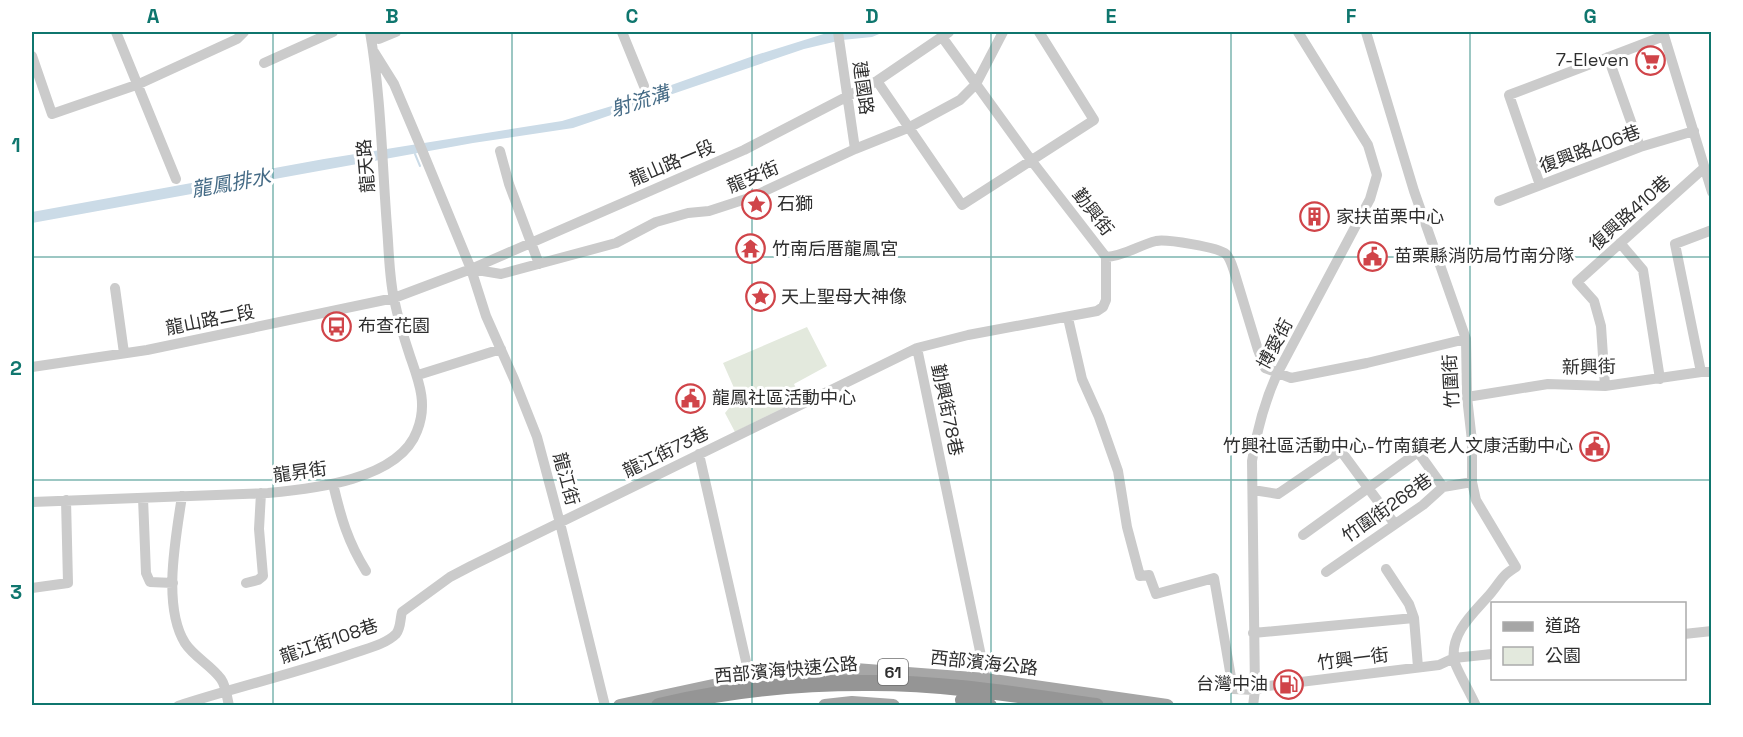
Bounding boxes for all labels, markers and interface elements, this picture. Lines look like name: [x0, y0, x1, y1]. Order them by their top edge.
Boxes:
text: A: [147, 3, 160, 29]
text: B: [385, 3, 399, 29]
text: C: [626, 3, 639, 29]
text: D: [865, 3, 879, 29]
text: E: [1105, 3, 1117, 29]
text: F: [1346, 3, 1357, 29]
text: G: [1583, 3, 1597, 29]
supermarket icon: 7-Eleven: [1634, 44, 1666, 76]
place label: 7-Eleven: [1556, 48, 1629, 71]
street label: 建國路: [848, 60, 879, 116]
water label: 射流溝: [608, 79, 675, 122]
street label: 復興路406巷: [1536, 120, 1643, 177]
text: 1: [11, 132, 21, 158]
street label: 龍山路一段: [626, 134, 718, 191]
street label: 龍天路: [352, 138, 379, 194]
street label: 龍安街: [723, 155, 782, 198]
water label: 龍鳳排水: [189, 163, 274, 203]
street label: 復興路410巷: [1584, 170, 1675, 255]
street label: 勤興街: [1068, 183, 1119, 240]
place icon: 石獅: [740, 188, 772, 220]
place label: 石獅: [777, 192, 813, 215]
building icon: 家扶苗栗中心: [1299, 201, 1331, 233]
place label: 家扶苗栗中心: [1336, 205, 1444, 228]
temple icon: 竹南后厝龍鳳宮: [735, 233, 767, 265]
place label: 竹南后厝龍鳳宮: [772, 237, 898, 260]
public building icon: 苗栗縣消防局竹南分隊: [1357, 240, 1389, 272]
place label: 苗栗縣消防局竹南分隊: [1394, 244, 1574, 267]
place icon: 天上聖母大神像: [744, 281, 776, 313]
place label: 天上聖母大神像: [781, 285, 907, 308]
street label: 龍山路二段: [164, 300, 256, 339]
bus stop icon: 布查花園: [321, 310, 353, 342]
place label: 布查花園: [358, 314, 430, 337]
street label: 博愛街: [1252, 315, 1297, 373]
street label: 竹圍街: [1438, 353, 1463, 409]
text: 2: [10, 355, 22, 381]
street label: 新興街: [1562, 355, 1616, 378]
street label: 勤興街78巷: [927, 362, 968, 458]
public building icon: 龍鳳社區活動中心: [675, 382, 707, 414]
place label: 龍鳳社區活動中心: [712, 386, 856, 409]
street label: 龍江街73巷: [619, 421, 713, 482]
public building icon: 竹興社區活動中心-竹南鎮老人文康活動中心: [1578, 430, 1610, 462]
place label: 竹興社區活動中心-竹南鎮老人文康活動中心: [1223, 434, 1573, 457]
street label: 龍江街: [548, 450, 585, 508]
street label: 龍昇街: [272, 456, 328, 487]
street label: 竹圍街268巷: [1337, 468, 1436, 547]
text: 3: [10, 579, 22, 605]
legend: [1491, 602, 1686, 680]
street label: 龍江街108巷: [277, 613, 381, 668]
text: 道路: [1545, 614, 1581, 637]
street label: 竹興一街: [1316, 643, 1390, 674]
text: 公園: [1545, 644, 1581, 667]
street label: 西部濱海公路: [929, 645, 1039, 680]
street label: 西部濱海快速公路: [713, 652, 859, 687]
road number: 61: [878, 659, 908, 685]
fuel station icon: 台灣中油: [1273, 668, 1305, 700]
place label: 台灣中油: [1196, 672, 1268, 695]

